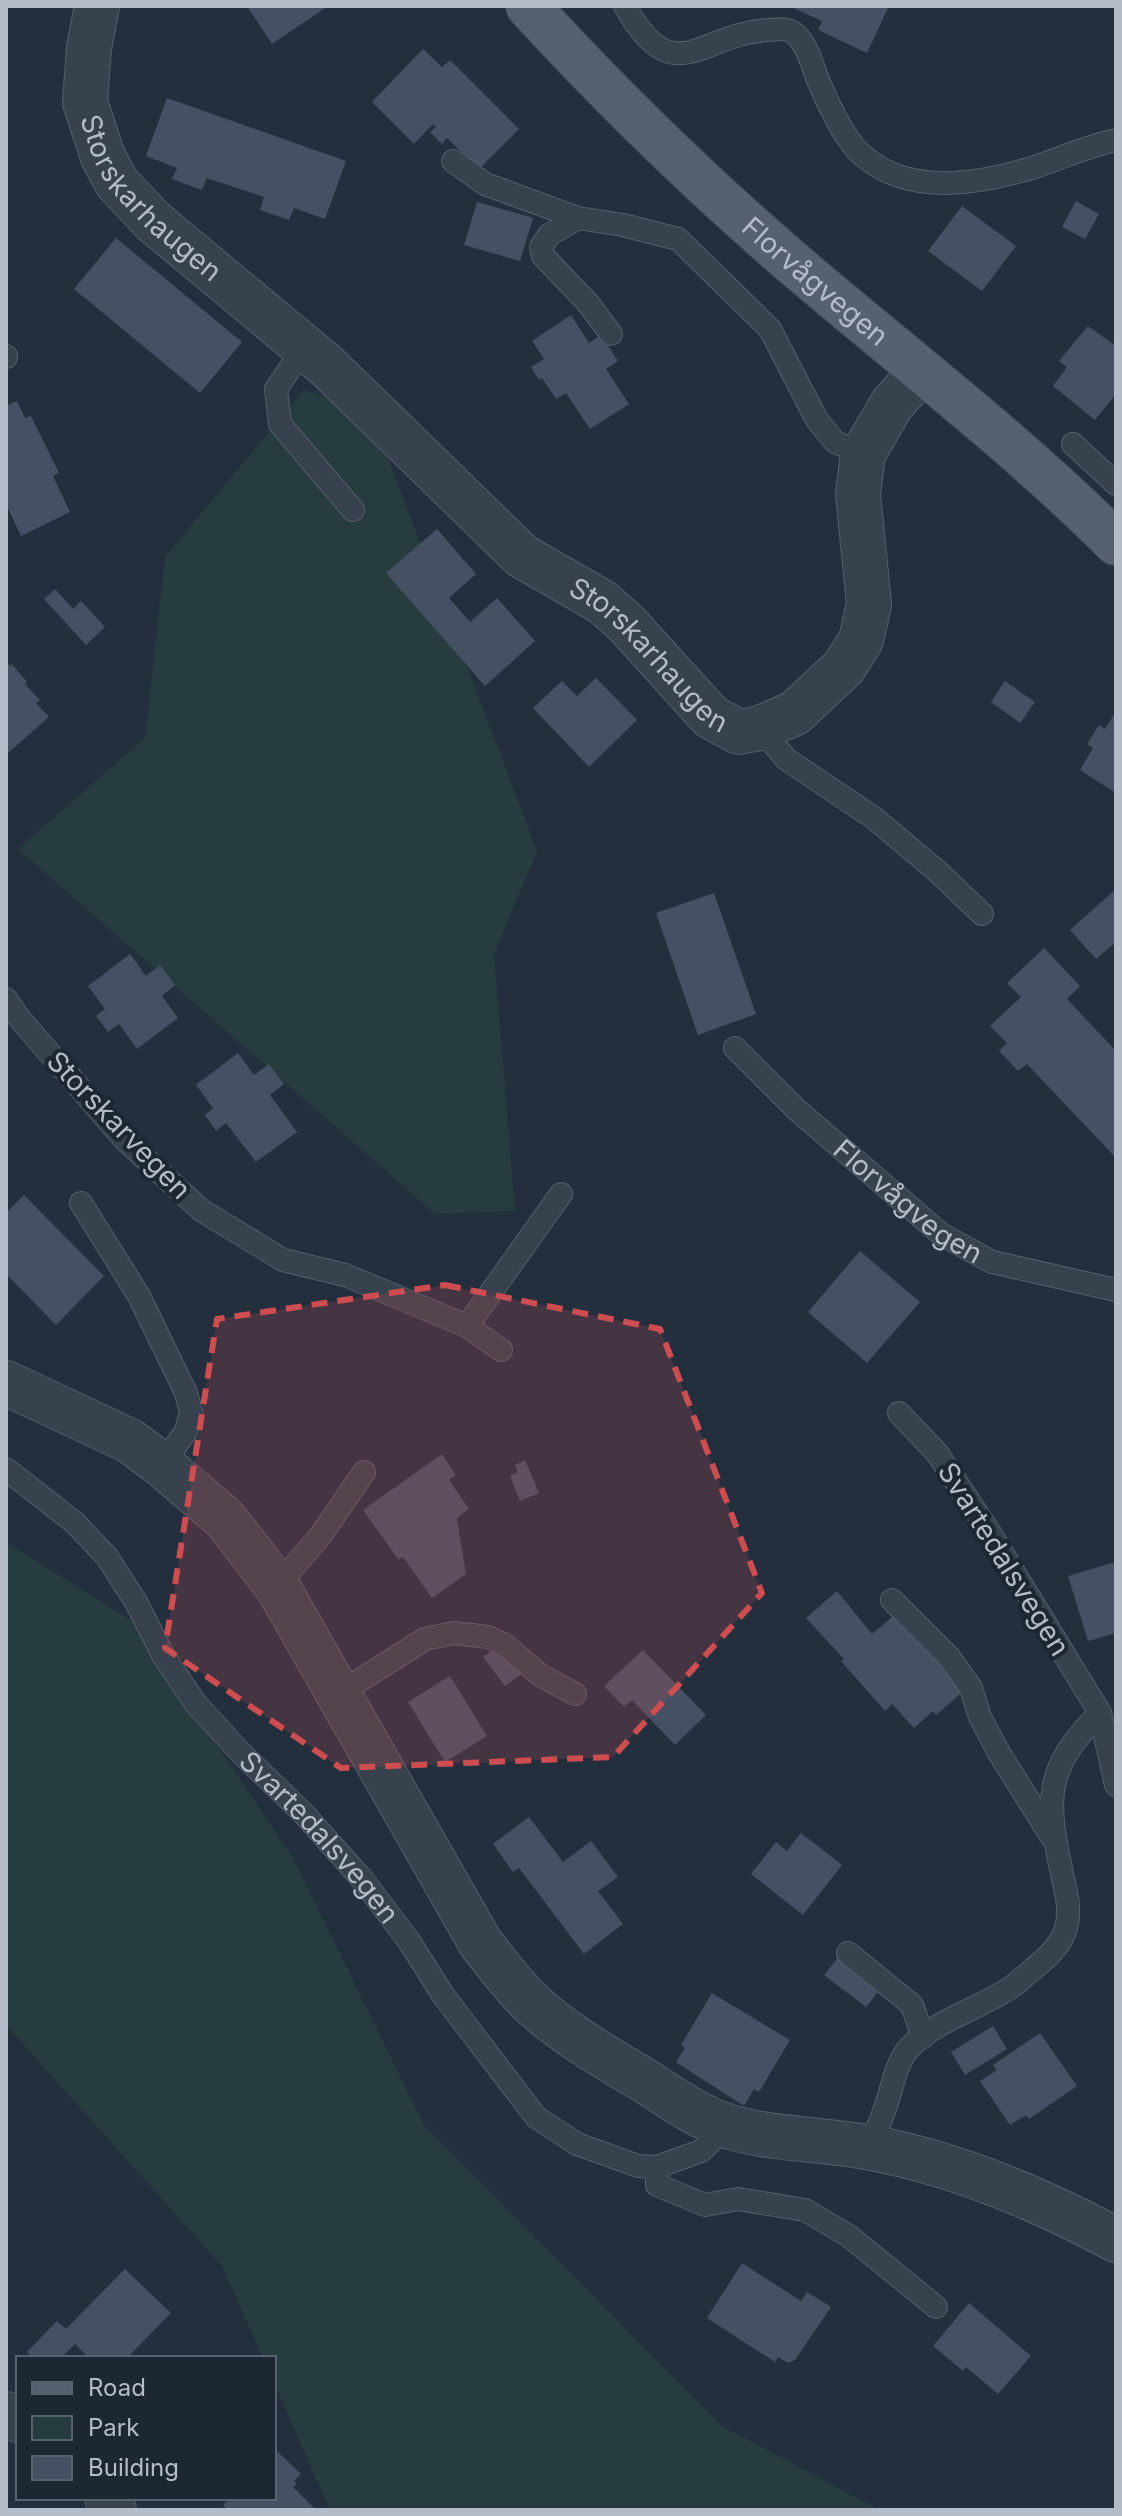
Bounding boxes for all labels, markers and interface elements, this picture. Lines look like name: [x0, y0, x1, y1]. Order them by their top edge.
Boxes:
street label: Storskarhaugen: [73, 110, 229, 288]
street label: Florvågvegen: [735, 210, 895, 353]
street label: Storskarhaugen: [563, 570, 734, 740]
street label: Storskarvegen: [40, 1044, 198, 1206]
street label: Florvågvegen: [827, 1132, 989, 1271]
street label: Svartedalsvegen: [931, 1456, 1077, 1662]
street label: Svartedalsvegen: [232, 1744, 406, 1930]
legend: [16, 2356, 276, 2500]
text: Road: [88, 2373, 146, 2402]
text: Park: [88, 2413, 139, 2442]
text: Building: [88, 2453, 179, 2482]

